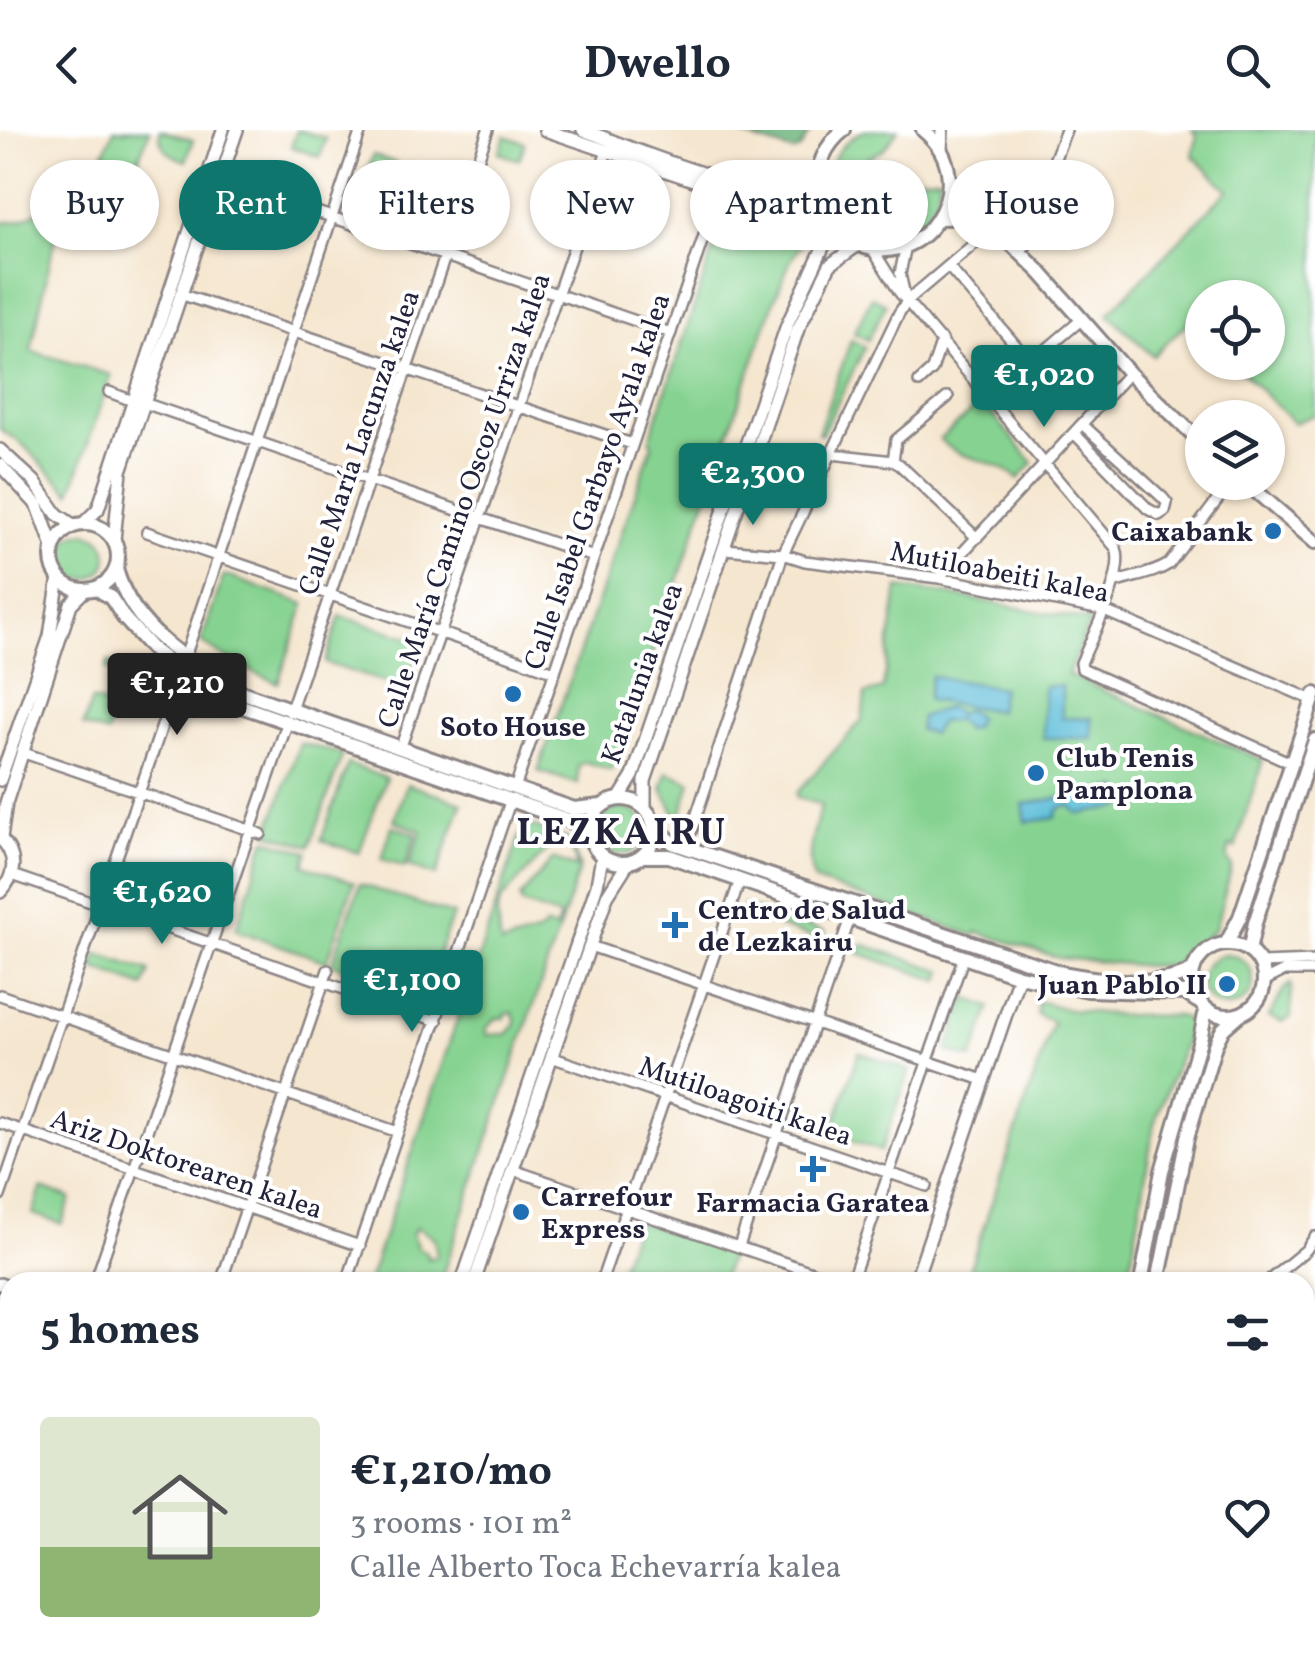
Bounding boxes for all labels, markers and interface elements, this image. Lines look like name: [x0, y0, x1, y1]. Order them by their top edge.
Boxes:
text: Dwello: [584, 34, 731, 97]
icon: back: [40, 38, 95, 93]
icon: search: [1220, 38, 1275, 93]
chip: Buy: [30, 160, 159, 250]
chip: Rent: [179, 160, 322, 250]
chip: Filters: [342, 160, 510, 250]
chip: New: [530, 160, 670, 250]
chip: Apartment: [690, 160, 928, 250]
chip: House: [948, 160, 1114, 250]
street label: Calle María Camino Oscoz Urriza kalea: [369, 268, 562, 734]
map controls: [1185, 280, 1285, 500]
button: locate: [1185, 280, 1285, 380]
street label: Calle María Lacunza kalea: [290, 285, 431, 601]
street label: Calle Isabel Garbayo Ayala kalea: [515, 288, 681, 675]
pin: €1,020: [963, 345, 1125, 430]
text: €1,020: [993, 355, 1095, 399]
button: layers: [1185, 400, 1285, 500]
pin: €2,300: [672, 443, 834, 528]
text: €2,300: [701, 453, 805, 497]
place label: Caixabank: [1111, 514, 1253, 553]
marker: Caixabank: [1262, 520, 1284, 542]
street label: Mutiloabeiti kalea: [887, 533, 1112, 614]
street label: Katalunia kalea: [593, 578, 694, 770]
pin: €1,210: [96, 653, 258, 738]
text: €1,210: [130, 663, 224, 707]
marker: Soto House: [502, 683, 524, 705]
place label: Soto House: [440, 709, 586, 748]
place label: Club Tenis Pamplona: [1056, 740, 1194, 811]
marker: Club Tenis Pamplona: [1025, 762, 1047, 784]
district label: LEZKAIRU: [516, 808, 728, 861]
pin: €1,620: [81, 862, 243, 947]
text: €1,620: [112, 872, 212, 916]
place label: Centro de Salud de Lezkairu: [698, 892, 906, 963]
marker: Centro de Salud de Lezkairu: [662, 912, 688, 938]
pin: €1,100: [331, 950, 493, 1035]
text: €1,100: [363, 960, 461, 1004]
place label: Juan Pablo II: [1037, 967, 1207, 1006]
marker: Juan Pablo II: [1216, 973, 1238, 995]
street label: Mutiloagoiti kalea: [633, 1048, 857, 1157]
street label: Ariz Doktorearen kalea: [45, 1100, 327, 1230]
marker: Farmacia Garatea: [802, 1158, 824, 1180]
place label: Carrefour Express: [541, 1179, 673, 1250]
place label: Farmacia Garatea: [696, 1185, 930, 1224]
marker: Carrefour Express: [510, 1201, 532, 1223]
text: 5 homes: [40, 1303, 200, 1362]
icon: filters: [1220, 1305, 1275, 1360]
text: €1,210/mo: [350, 1444, 552, 1503]
icon: home: [120, 1457, 240, 1577]
icon: heart: [1220, 1490, 1275, 1545]
text: 3 rooms · 101 m²: [350, 1503, 572, 1547]
text: Calle Alberto Toca Echevarría kalea: [350, 1547, 842, 1591]

